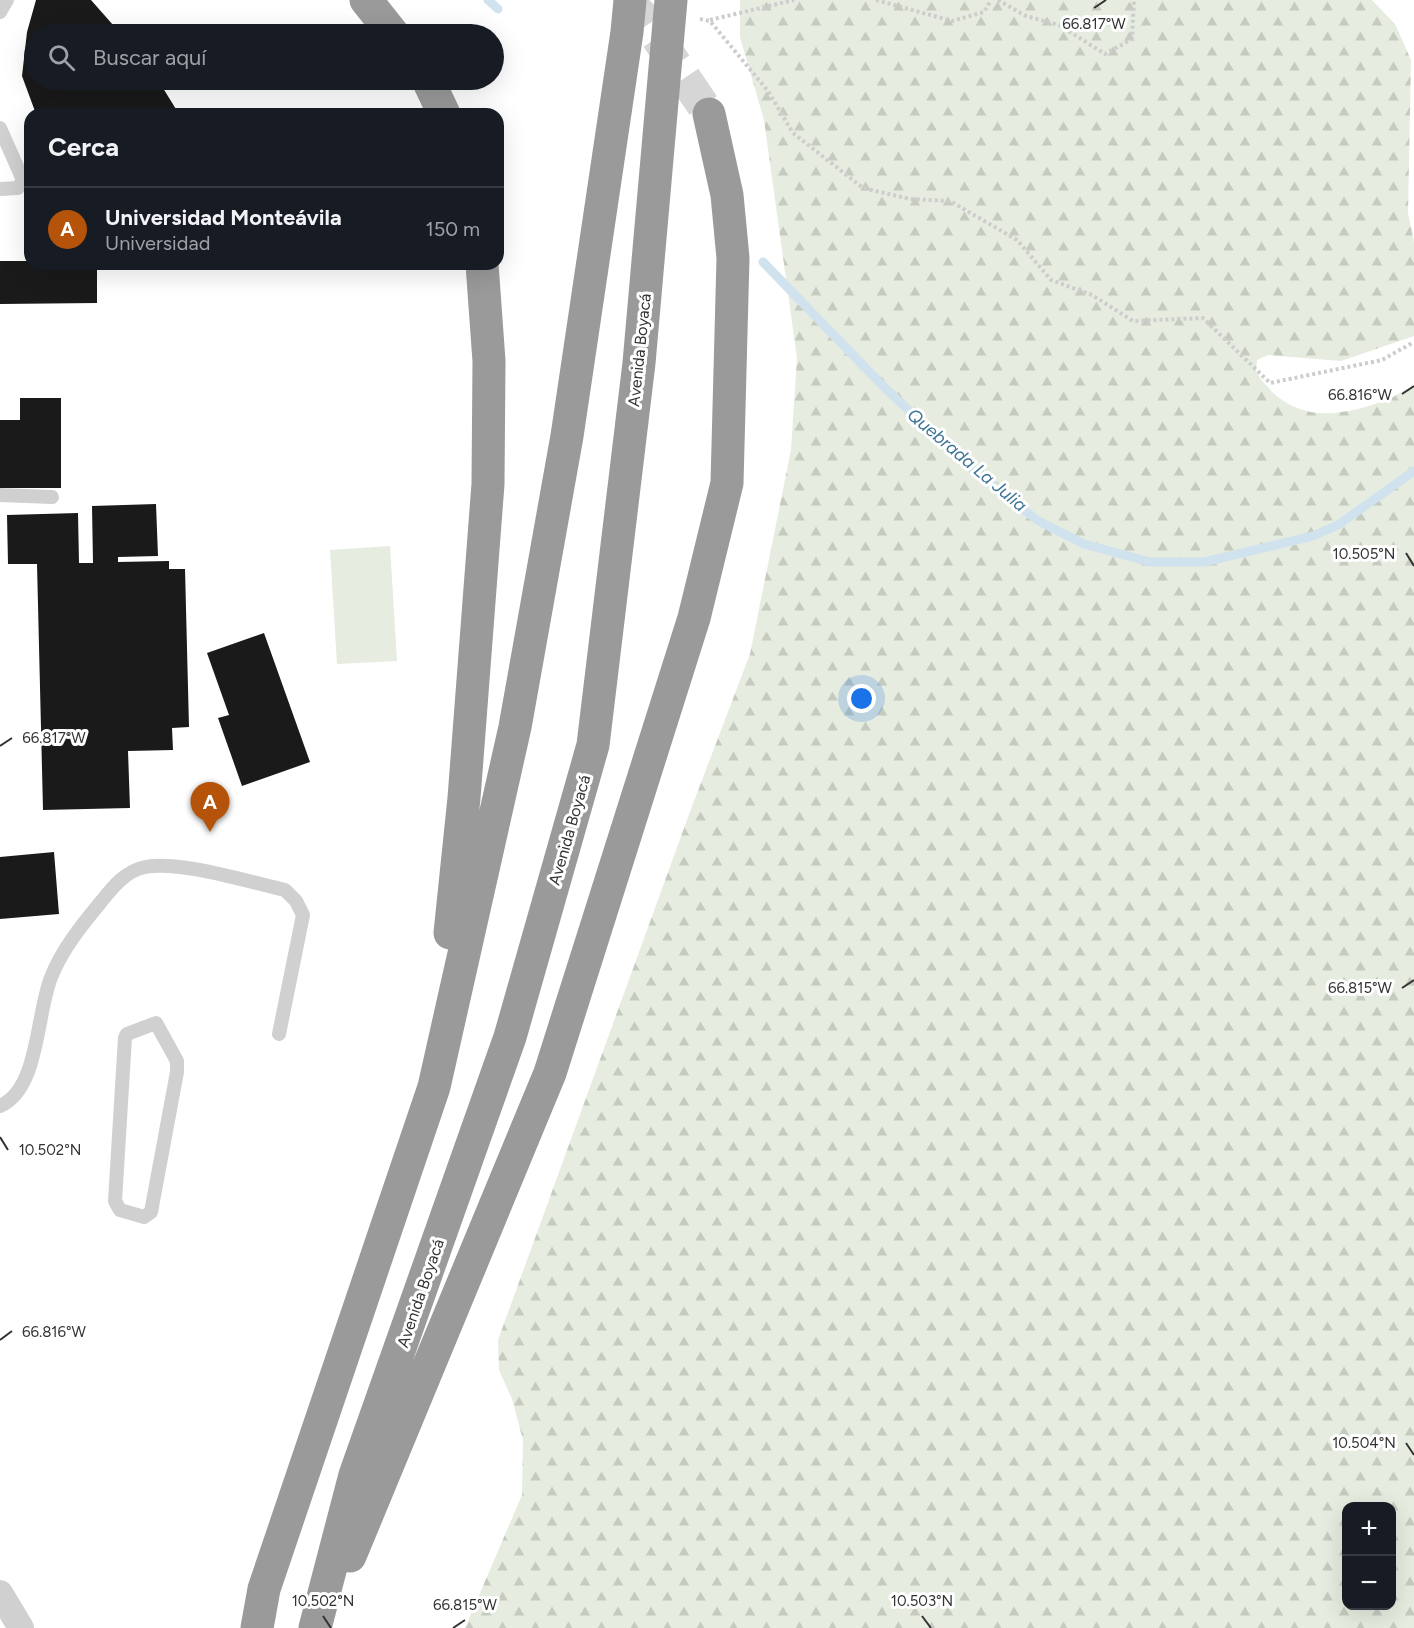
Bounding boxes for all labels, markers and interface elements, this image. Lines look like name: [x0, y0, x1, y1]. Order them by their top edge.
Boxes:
text: 66.817°W: [1062, 15, 1126, 33]
search box: [24, 24, 504, 90]
icon: search: [45, 41, 78, 74]
text: Buscar aquí: [93, 44, 206, 71]
text: Cerca: [48, 131, 119, 163]
text: Universidad Monteávila: [105, 204, 342, 231]
text: A: [60, 217, 75, 241]
text: 150 m: [425, 217, 480, 241]
text: Universidad: [105, 231, 210, 255]
street label: Avenida Boyacá: [624, 293, 655, 408]
text: 66.816°W: [1328, 386, 1393, 404]
water label: Quebrada La Julia: [903, 404, 1032, 517]
text: 10.505°N: [1333, 545, 1395, 563]
your location: [847, 684, 876, 713]
text: 66.817°W: [22, 729, 86, 747]
street label: Avenida Boyacá: [545, 773, 594, 887]
pin: A: [190, 782, 230, 832]
text: 66.815°W: [1328, 979, 1393, 997]
text: 10.502°N: [19, 1141, 81, 1159]
street label: Avenida Boyacá: [393, 1236, 448, 1350]
text: 66.816°W: [22, 1323, 87, 1341]
text: 10.504°N: [1332, 1434, 1396, 1452]
map controls: [1342, 1502, 1396, 1610]
button: +: [1342, 1502, 1396, 1556]
button: −: [1342, 1556, 1396, 1610]
text: 10.502°N: [292, 1592, 354, 1610]
text: 10.503°N: [891, 1592, 953, 1610]
text: 66.815°W: [433, 1596, 498, 1614]

